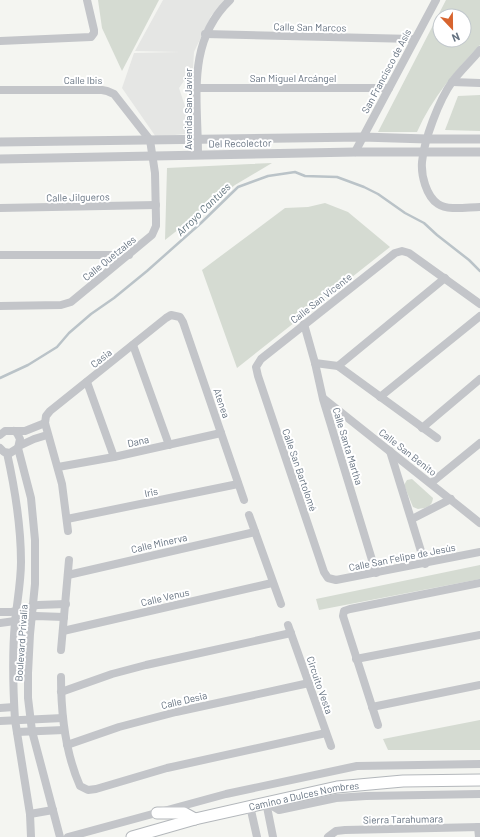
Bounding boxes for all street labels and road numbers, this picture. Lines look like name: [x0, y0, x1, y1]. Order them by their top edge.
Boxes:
street label: Calle San Marcos: [274, 20, 347, 34]
street label: San Francisco de Asís: [359, 27, 413, 115]
street label: Avenida San Javier: [182, 68, 194, 150]
street label: San Miguel Arcángel: [250, 72, 336, 84]
street label: Calle Ibis: [64, 74, 102, 86]
street label: Del Recolector: [208, 136, 272, 150]
street label: Calle Jilgueros: [46, 190, 110, 204]
street label: Calle Quetzales: [80, 233, 138, 283]
street label: Calle San Vicente: [288, 270, 354, 326]
street label: Casia: [88, 346, 114, 370]
street label: Atenea: [211, 387, 233, 419]
street label: Calle Santa Martha: [331, 406, 365, 486]
street label: Calle San Benito: [377, 426, 439, 478]
street label: Calle San Bartolomé: [280, 427, 320, 513]
street label: Dana: [126, 433, 150, 449]
street label: Iris: [143, 485, 159, 499]
street label: Calle Minerva: [130, 531, 188, 555]
street label: Calle San Felipe de Jesús: [348, 541, 457, 573]
street label: Calle Venus: [140, 586, 191, 608]
street label: Boulevard Privalia: [12, 604, 30, 682]
street label: Circuito Vesta: [304, 654, 336, 716]
street label: Calle Desia: [160, 689, 208, 711]
street label: Camino a Dulces Nombres: [248, 779, 360, 813]
street label: Sierra Tarahumara: [363, 812, 443, 826]

